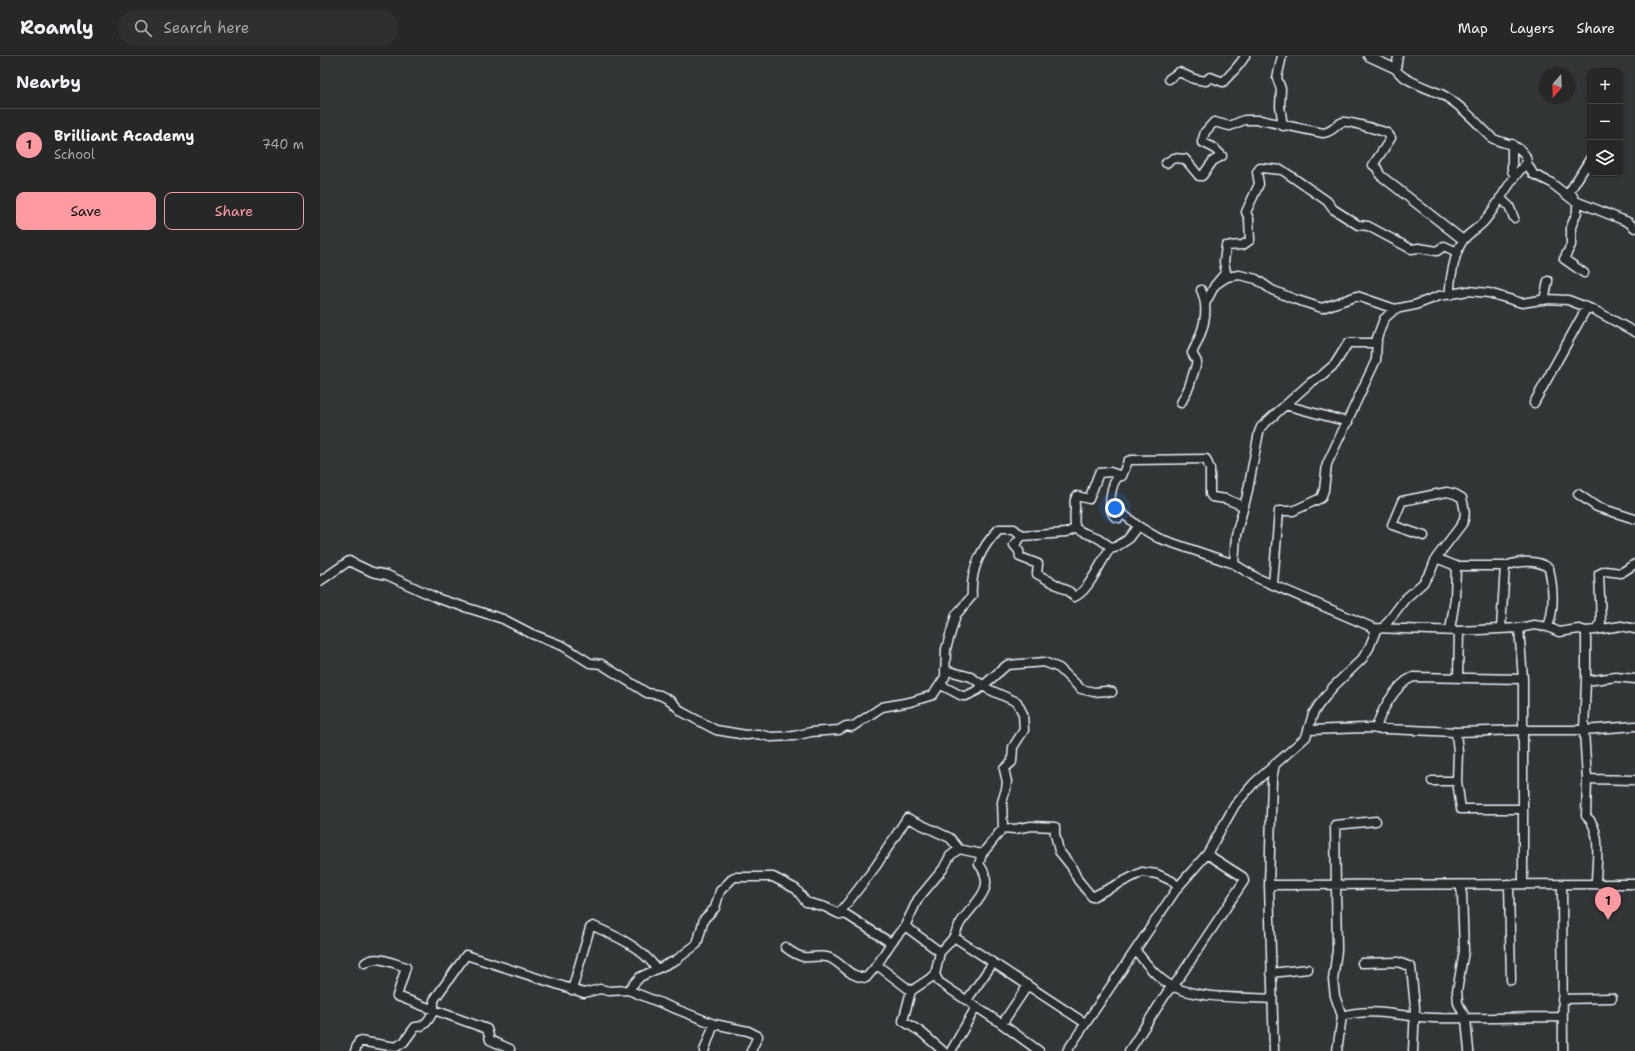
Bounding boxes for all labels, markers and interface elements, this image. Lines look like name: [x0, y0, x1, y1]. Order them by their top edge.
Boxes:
search box: [118, 10, 398, 46]
text: Roamly: [20, 15, 94, 40]
icon: search: [132, 17, 154, 39]
text: Search here: [164, 18, 249, 38]
text: Map: [1458, 19, 1488, 37]
text: Layers: [1510, 19, 1554, 37]
text: Share: [1576, 19, 1615, 37]
north arrow: [1539, 68, 1575, 104]
map controls: [1587, 68, 1623, 176]
button: +: [1587, 68, 1623, 104]
text: Nearby: [16, 71, 81, 93]
button: −: [1587, 104, 1623, 140]
text: Brilliant Academy: [54, 126, 194, 146]
text: 1: [26, 136, 32, 153]
text: 740 m: [262, 136, 304, 153]
button: layers: [1587, 140, 1623, 176]
text: School: [54, 146, 95, 163]
button: Save: [16, 192, 156, 230]
button: Share: [164, 192, 304, 230]
your location: [1105, 498, 1125, 518]
pin: 1: [1595, 887, 1621, 920]

